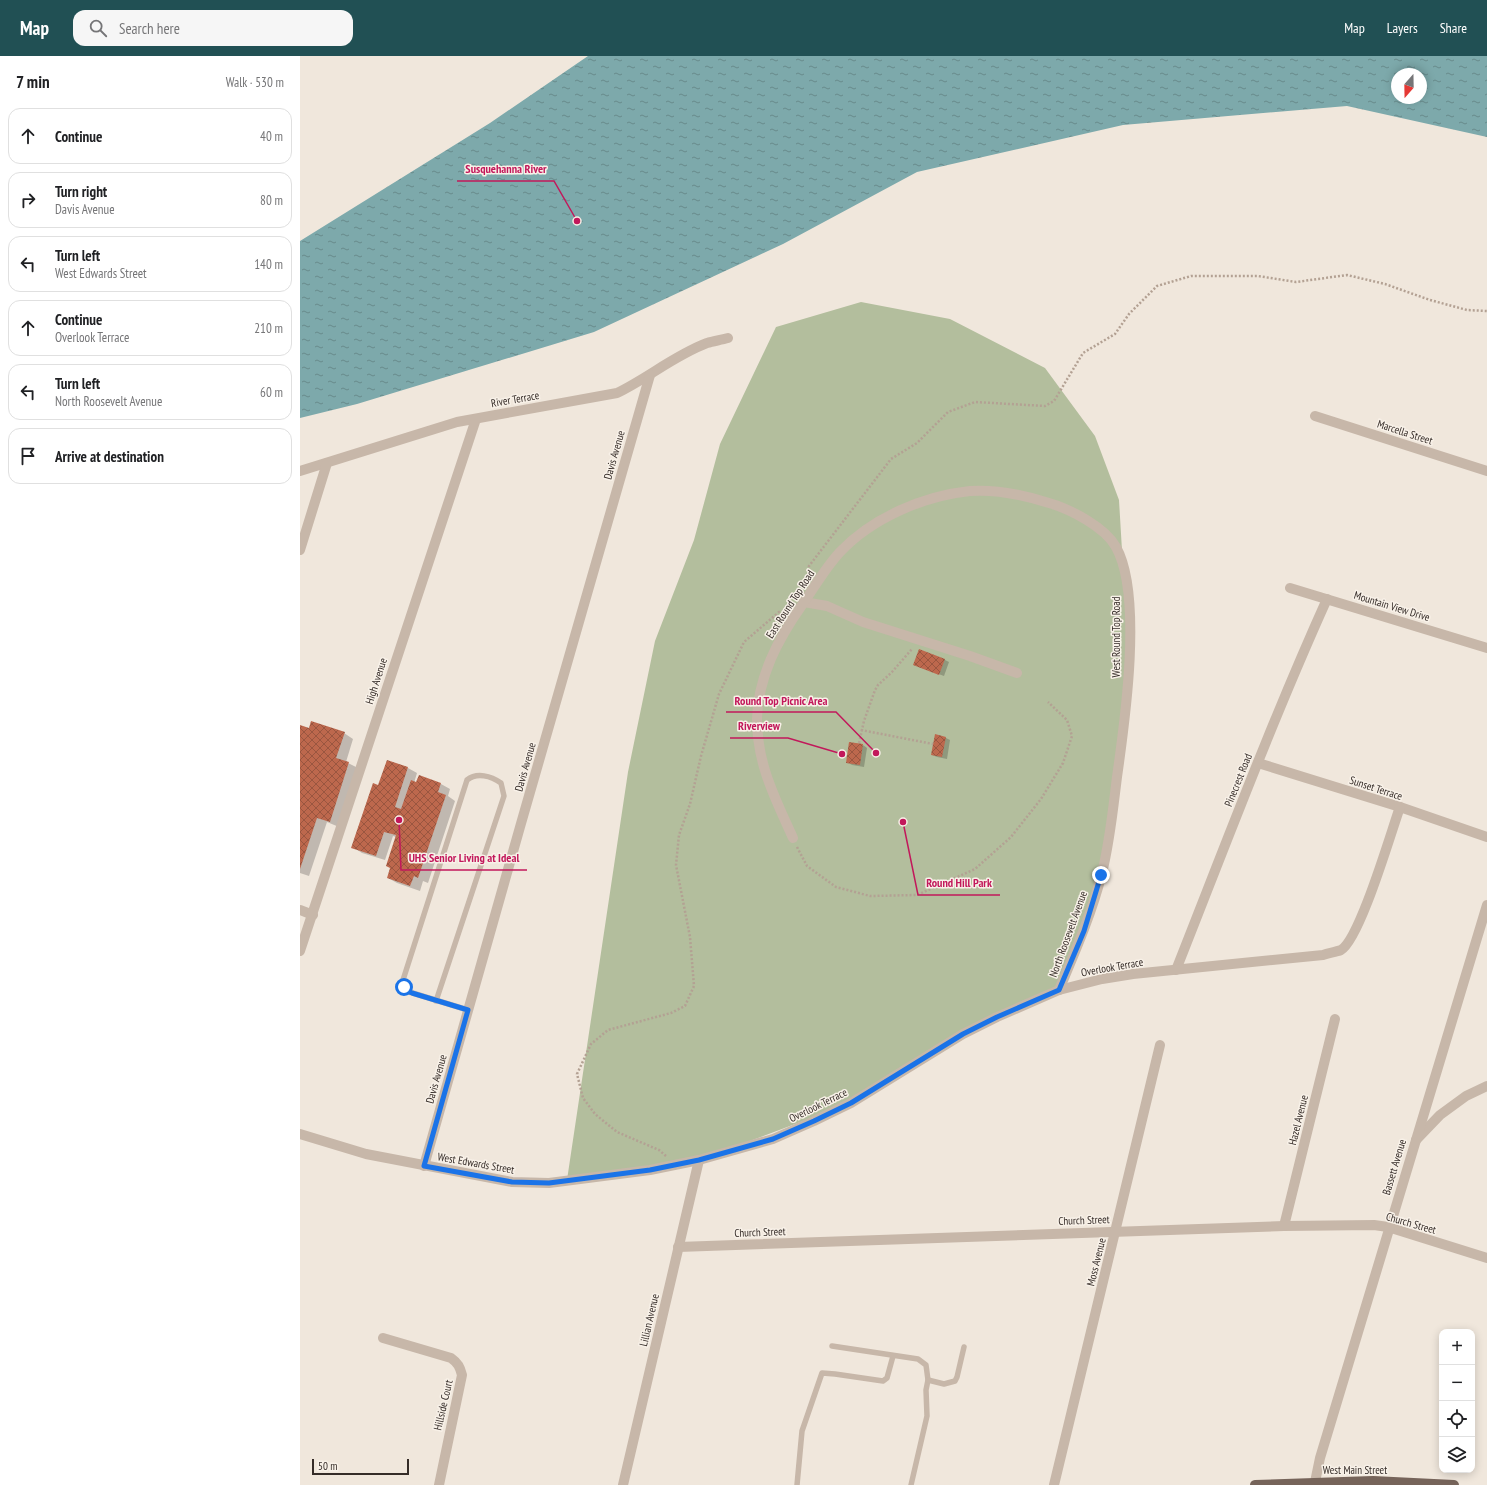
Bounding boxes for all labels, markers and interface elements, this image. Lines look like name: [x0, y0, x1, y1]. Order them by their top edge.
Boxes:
search box: [73, 10, 353, 46]
text: Map: [20, 16, 49, 40]
icon: search: [87, 17, 109, 39]
text: Search here: [119, 19, 180, 38]
text: Map: [1344, 19, 1365, 37]
text: Layers: [1387, 19, 1418, 37]
text: Share: [1440, 19, 1467, 37]
north arrow: [1391, 68, 1427, 104]
text: 7 min: [16, 71, 50, 93]
text: Walk · 530 m: [226, 74, 284, 91]
icon: ahead: [17, 125, 39, 147]
text: Continue: [55, 127, 102, 146]
text: 40 m: [260, 128, 283, 145]
callout: Susquehanna River: [457, 157, 554, 181]
text: Susquehanna River: [465, 161, 547, 176]
text: Turn right: [55, 182, 107, 201]
icon: right: [17, 189, 39, 211]
text: 80 m: [260, 192, 283, 209]
text: Davis Avenue: [55, 201, 115, 218]
text: Turn left: [55, 246, 100, 265]
icon: left: [17, 253, 39, 275]
text: 140 m: [254, 256, 283, 273]
text: West Edwards Street: [55, 265, 147, 282]
text: Continue: [55, 310, 102, 329]
icon: ahead: [17, 317, 39, 339]
text: 210 m: [254, 320, 283, 337]
text: Overlook Terrace: [55, 329, 129, 346]
text: Turn left: [55, 374, 100, 393]
icon: left: [17, 381, 39, 403]
text: 60 m: [260, 384, 283, 401]
street label: River Terrace: [490, 388, 541, 410]
text: North Roosevelt Avenue: [55, 393, 162, 410]
street label: Marcella Street: [1376, 416, 1434, 448]
street label: Davis Avenue: [600, 428, 628, 481]
icon: arrive: [17, 445, 39, 467]
text: Arrive at destination: [55, 447, 164, 466]
street label: East Round Top Road: [763, 567, 817, 641]
street label: Mountain View Drive: [1352, 588, 1432, 624]
street label: West Round Top Road: [1109, 596, 1123, 678]
street label: High Avenue: [362, 656, 390, 706]
callout: Round Top Picnic Area: [726, 688, 836, 712]
text: Round Top Picnic Area: [734, 693, 828, 708]
callout: Riverview: [730, 714, 788, 738]
text: Riverview: [738, 718, 781, 733]
street label: Davis Avenue: [511, 740, 539, 793]
street label: Pinecrest Road: [1221, 751, 1255, 809]
street label: Sunset Terrace: [1348, 773, 1405, 803]
callout: UHS Senior Living at Ideal: [401, 846, 527, 870]
text: UHS Senior Living at Ideal: [409, 850, 519, 865]
route end: [1092, 866, 1110, 884]
callout: Round Hill Park: [918, 871, 1000, 895]
text: Round Hill Park: [926, 875, 992, 890]
street label: North Roosevelt Avenue: [1046, 889, 1090, 979]
street label: Overlook Terrace: [1080, 955, 1145, 979]
route start: [395, 978, 413, 996]
street label: Davis Avenue: [422, 1052, 450, 1105]
street label: Overlook Terrace: [787, 1085, 850, 1125]
street label: Hazel Avenue: [1285, 1093, 1311, 1146]
street label: Bassett Avenue: [1379, 1137, 1409, 1197]
street label: West Edwards Street: [437, 1149, 515, 1177]
street label: Church Street: [1384, 1209, 1438, 1237]
street label: Church Street: [1058, 1212, 1110, 1228]
street label: Church Street: [734, 1224, 786, 1240]
street label: Moss Avenue: [1083, 1236, 1109, 1287]
street label: Lillian Avenue: [636, 1292, 662, 1348]
map controls: [1439, 1329, 1475, 1473]
button: +: [1439, 1329, 1475, 1365]
button: −: [1439, 1365, 1475, 1401]
street label: Hillside Court: [430, 1378, 456, 1432]
button: locate: [1439, 1401, 1475, 1437]
button: layers: [1439, 1437, 1475, 1473]
scale bar: [312, 1457, 409, 1476]
text: 50 m: [318, 1459, 337, 1473]
street label: West Main Street: [1323, 1463, 1387, 1477]

